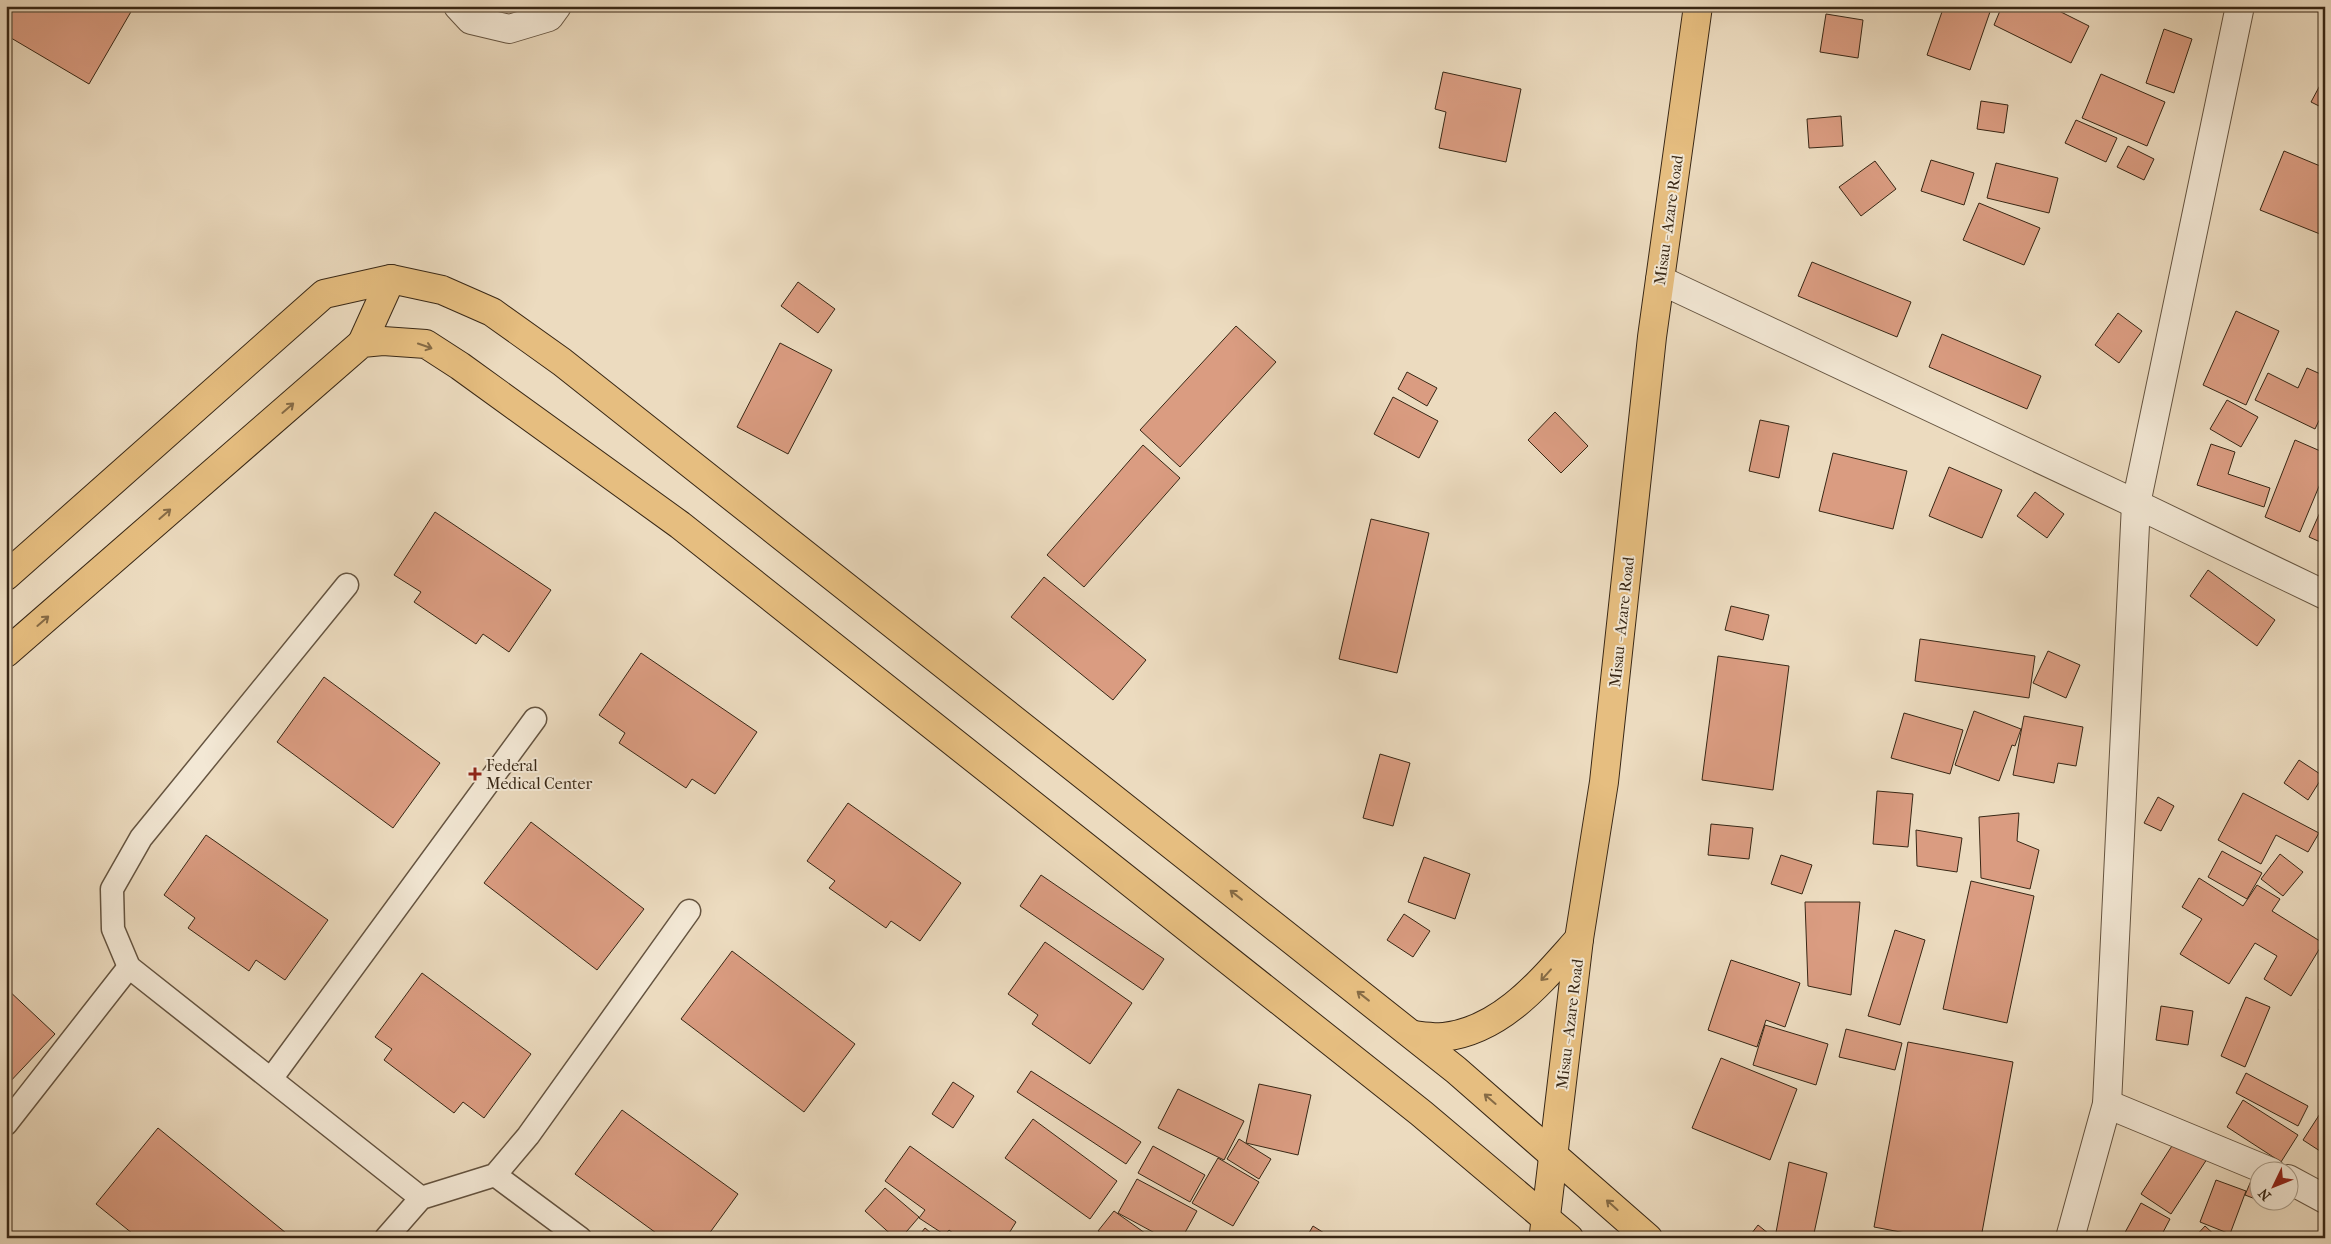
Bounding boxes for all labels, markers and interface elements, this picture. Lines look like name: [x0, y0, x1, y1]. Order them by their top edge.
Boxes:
street label: Misau - Azare Road: [1650, 153, 1687, 286]
one-way arrow: [417, 342, 433, 352]
one-way arrow: [281, 402, 294, 413]
one-way arrow: [159, 509, 172, 520]
street label: Misau - Azare Road: [1605, 556, 1638, 688]
one-way arrow: [36, 616, 49, 627]
place label: Federal Medical Center: [486, 756, 592, 793]
marker: Federal Medical Center: [468, 767, 482, 781]
one-way arrow: [1230, 890, 1243, 901]
street label: Misau - Azare Road: [1552, 958, 1587, 1090]
one-way arrow: [1540, 969, 1552, 982]
one-way arrow: [1357, 991, 1370, 1002]
one-way arrow: [1483, 1093, 1496, 1104]
north arrow: [2248, 1162, 2298, 1212]
text: N: [2255, 1185, 2275, 1204]
one-way arrow: [1605, 1200, 1618, 1211]

